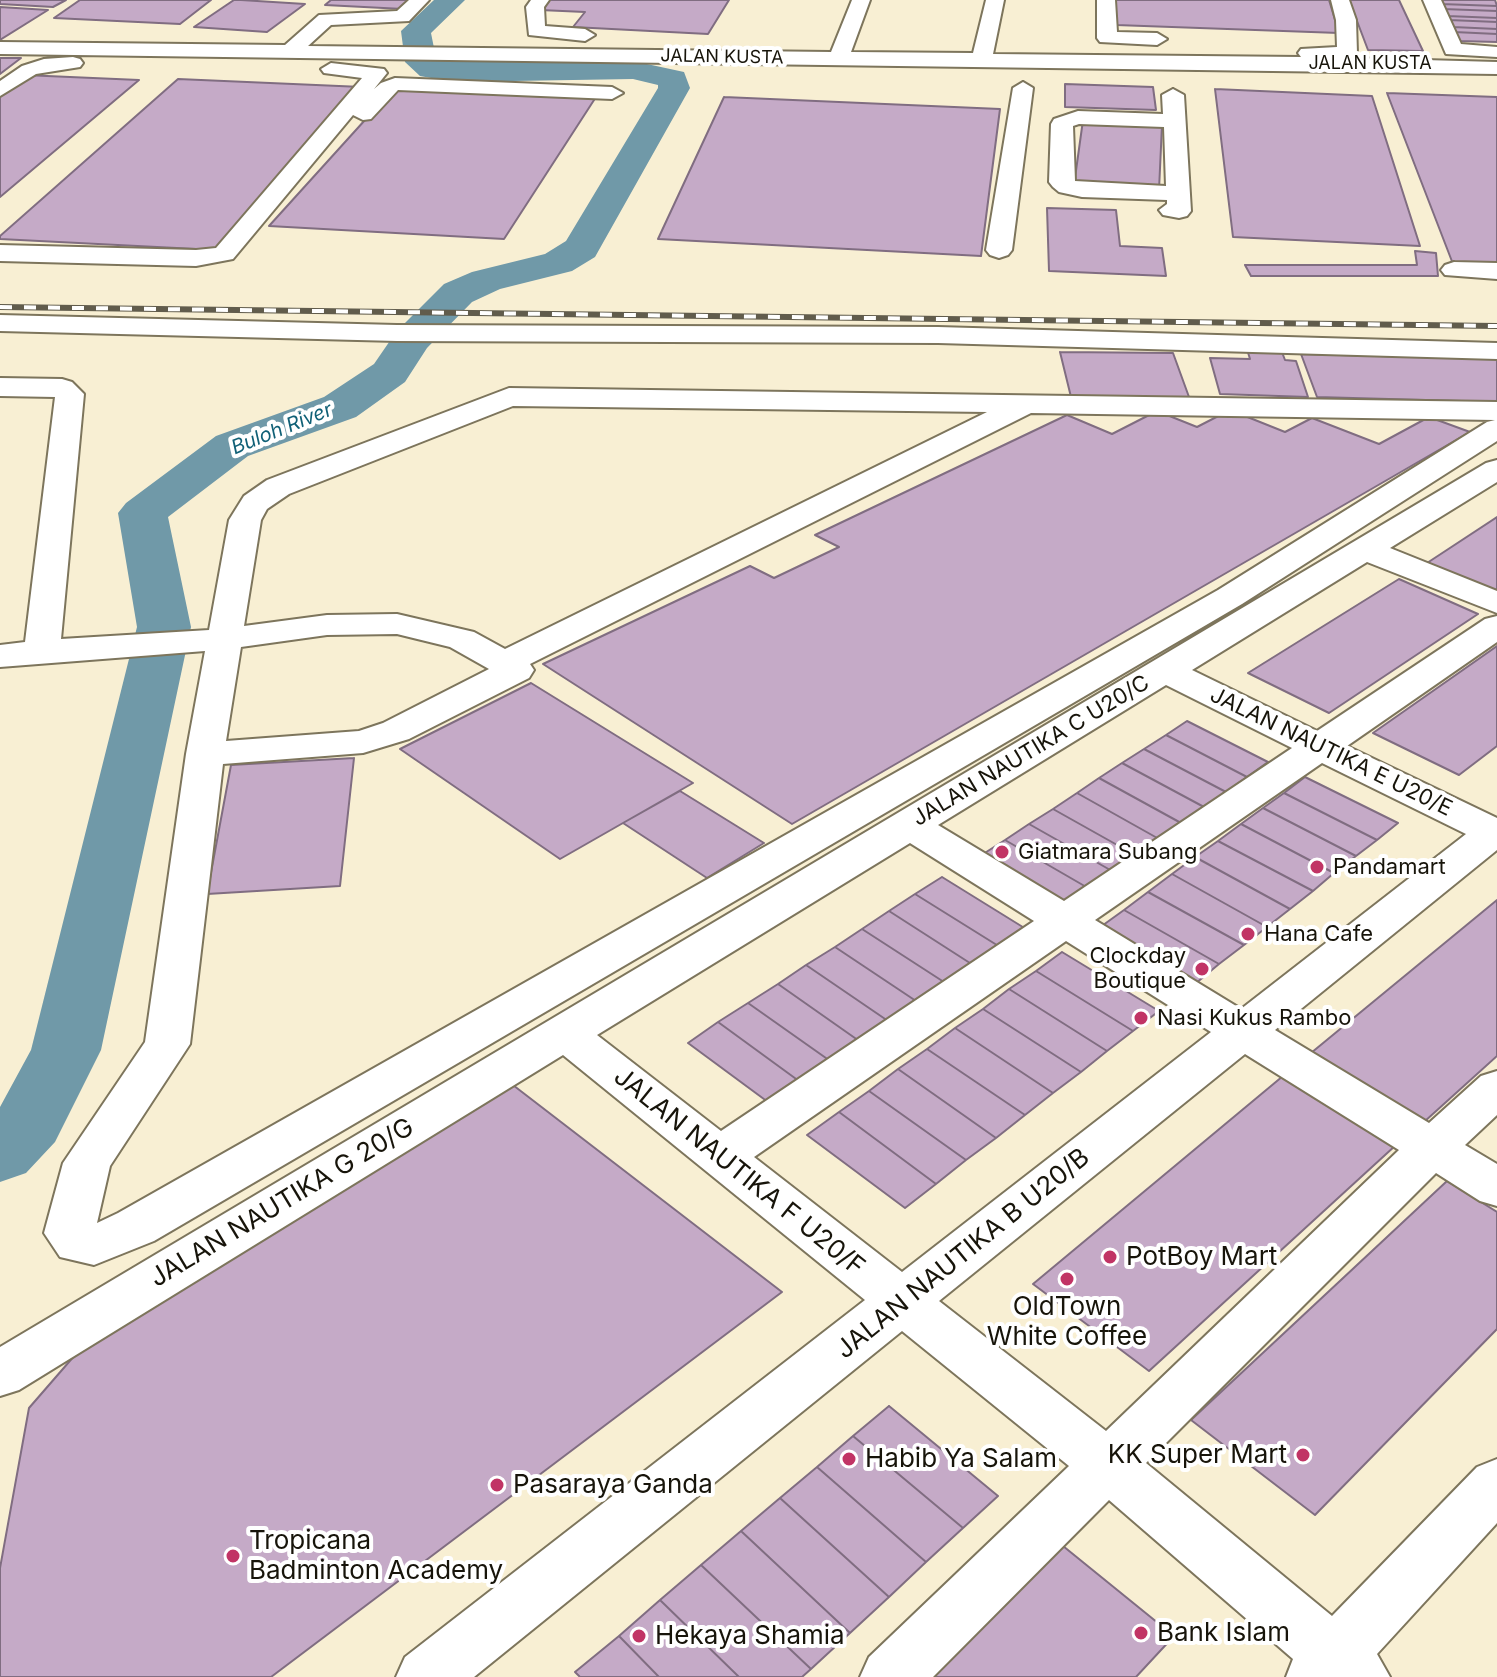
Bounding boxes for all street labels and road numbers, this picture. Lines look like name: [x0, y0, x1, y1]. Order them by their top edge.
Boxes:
street label: JALAN KUSTA: [660, 45, 784, 69]
street label: JALAN KUSTA: [1308, 53, 1432, 75]
street label: JALAN NAUTIKA C U20/C: [908, 670, 1154, 832]
street label: JALAN NAUTIKA E U20/E: [1206, 682, 1456, 822]
street label: JALAN NAUTIKA F U20/F: [607, 1061, 871, 1283]
street label: JALAN NAUTIKA G 20/G: [144, 1112, 420, 1294]
street label: JALAN NAUTIKA B U20/B: [830, 1142, 1096, 1366]

